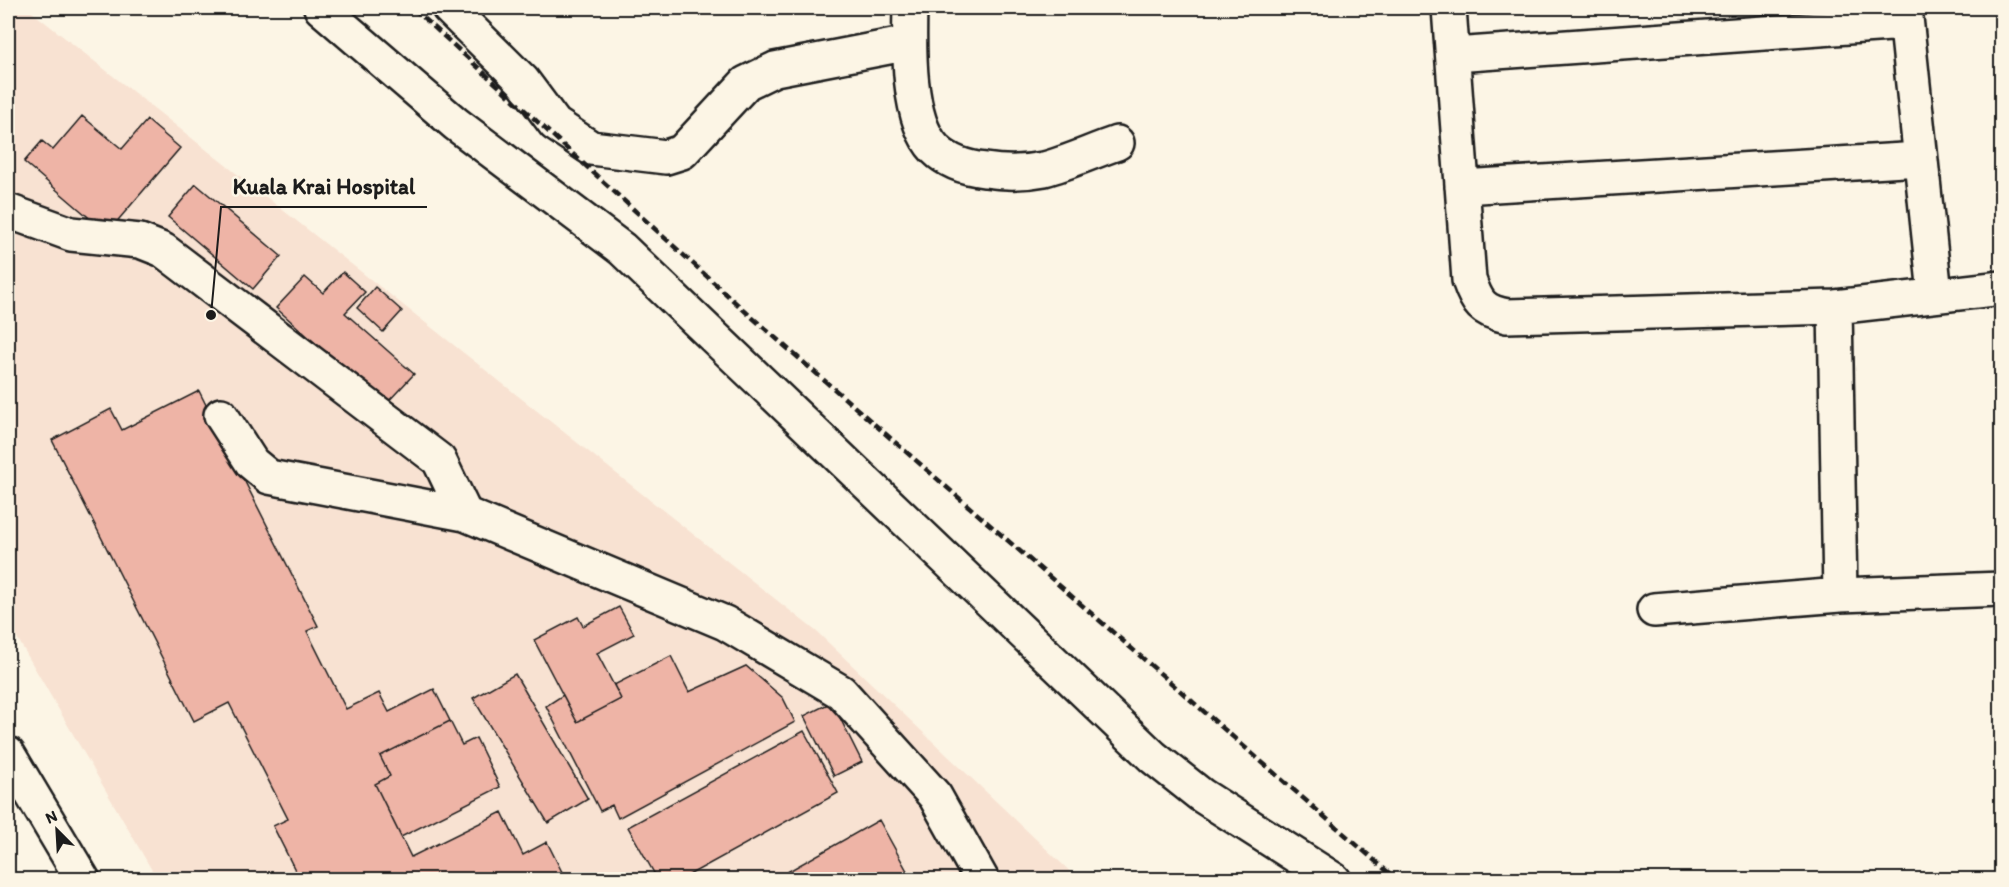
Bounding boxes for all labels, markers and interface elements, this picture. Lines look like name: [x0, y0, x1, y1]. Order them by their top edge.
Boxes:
callout: Kuala Krai Hospital: [221, 167, 427, 207]
text: Kuala Krai Hospital: [233, 173, 416, 200]
north arrow: [27, 800, 87, 860]
text: N: [42, 806, 60, 828]

